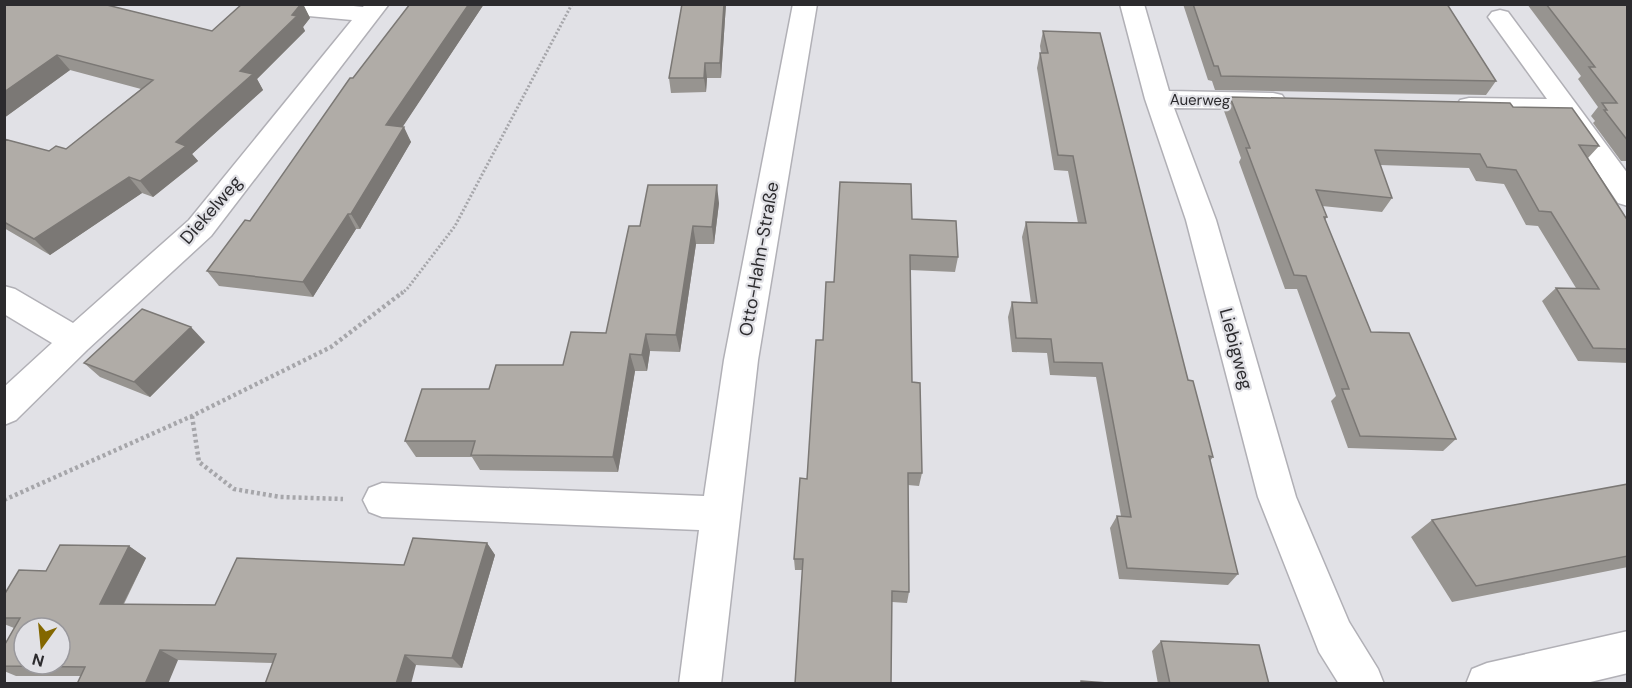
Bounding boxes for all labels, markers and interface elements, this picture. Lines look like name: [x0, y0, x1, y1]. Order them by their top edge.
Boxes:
street label: Auerweg: [1170, 89, 1230, 111]
street label: Diekelweg: [175, 171, 247, 249]
street label: Otto-Hahn-Straße: [734, 180, 784, 338]
street label: Liebigweg: [1214, 306, 1258, 392]
north arrow: [12, 616, 72, 676]
text: N: [30, 648, 47, 672]

